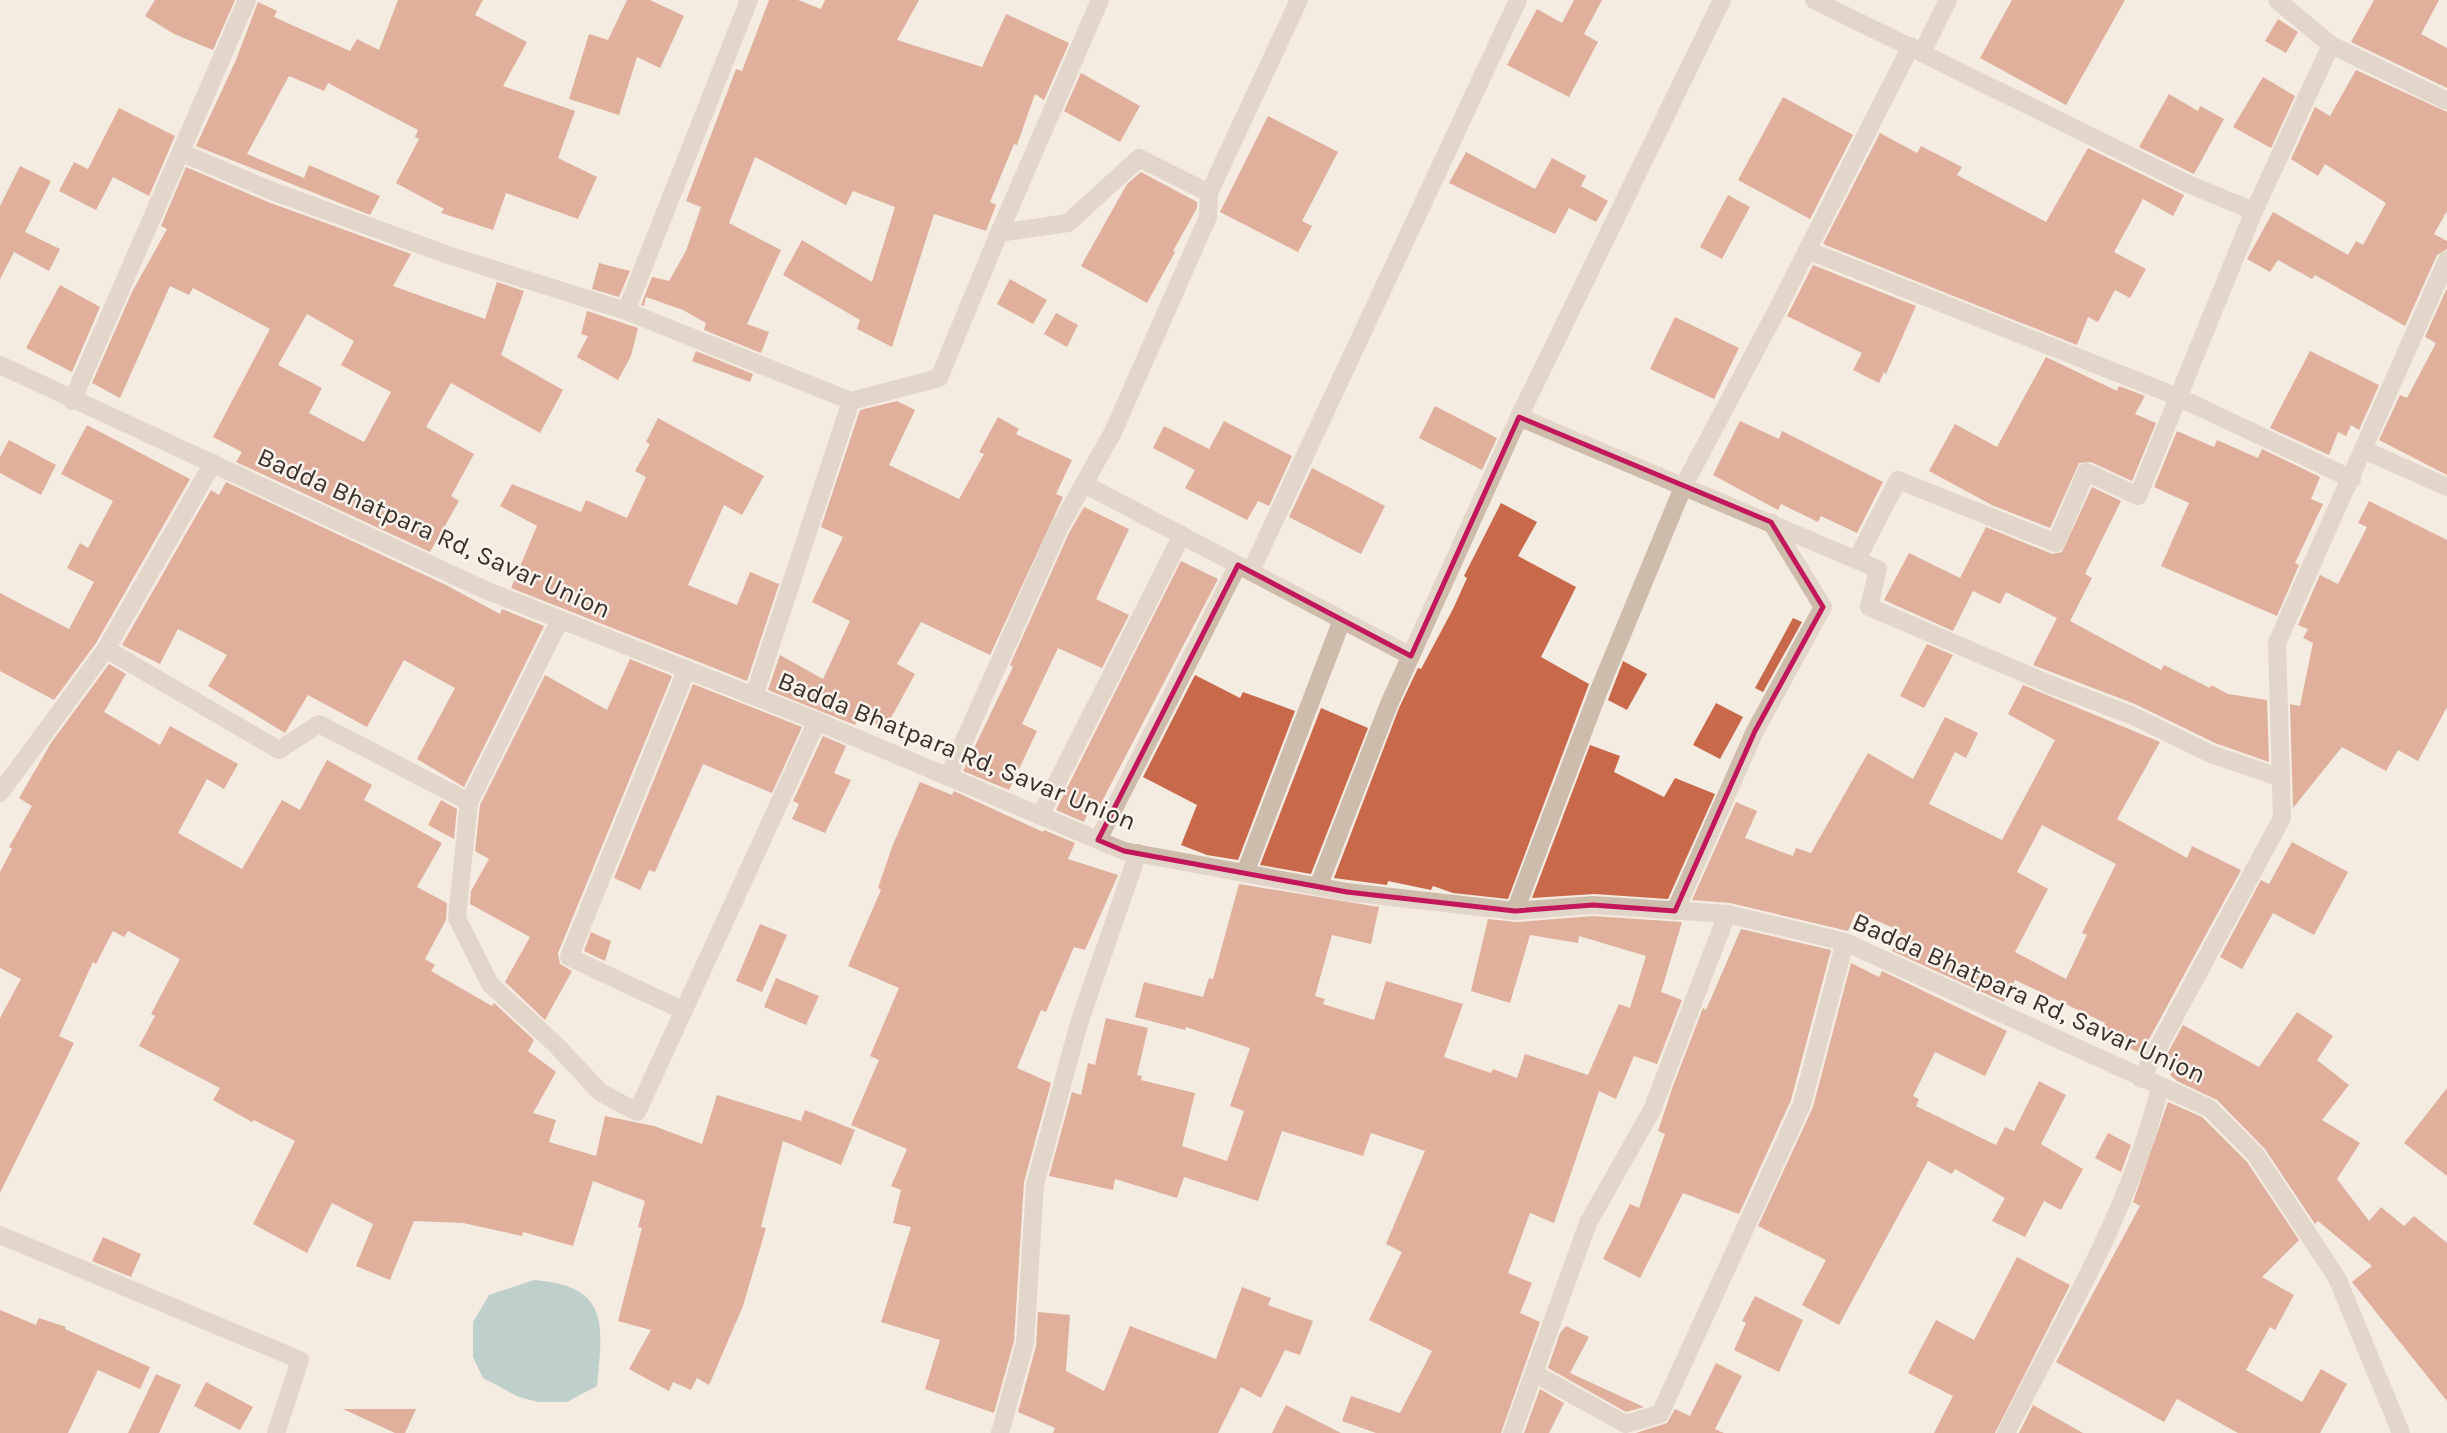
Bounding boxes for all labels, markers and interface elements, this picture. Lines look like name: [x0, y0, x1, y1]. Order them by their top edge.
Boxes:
street label: Badda Bhatpara Rd, Savar Union: [253, 441, 615, 625]
street label: Badda Bhatpara Rd, Savar Union: [773, 665, 1141, 837]
street label: Badda Bhatpara Rd, Savar Union: [1848, 906, 2210, 1090]

